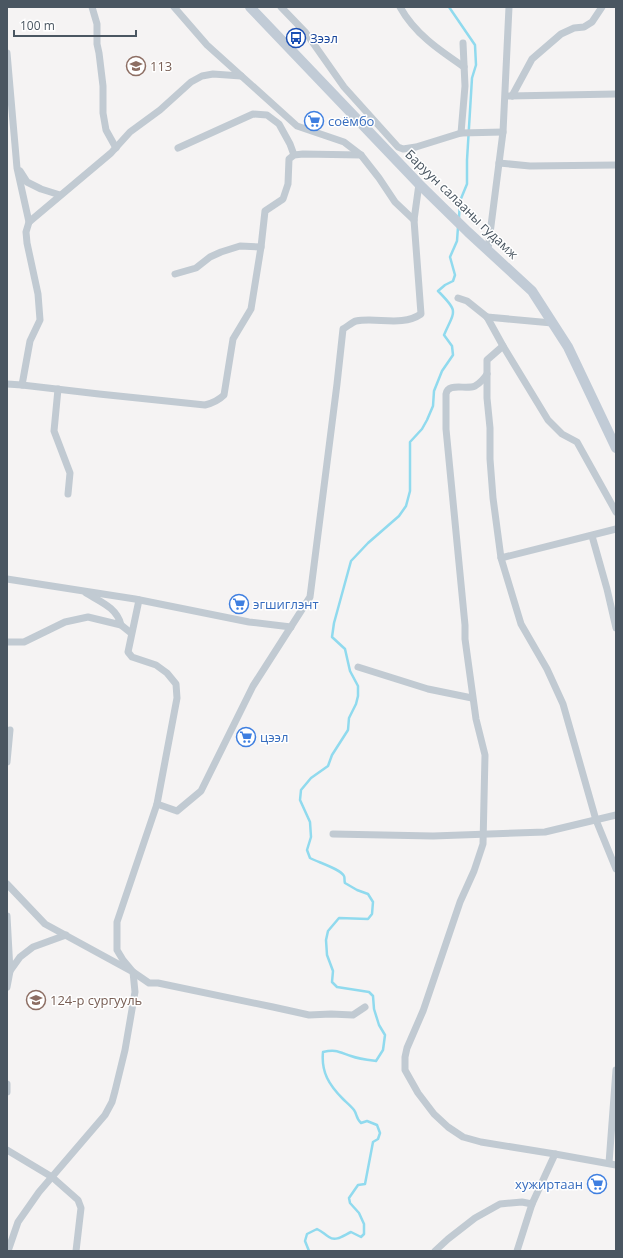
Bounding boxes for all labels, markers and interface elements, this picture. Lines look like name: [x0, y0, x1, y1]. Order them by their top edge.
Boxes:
scale bar: [14, 12, 136, 38]
text: 100 m: [20, 17, 55, 34]
bus stop icon: Зээл: [285, 27, 307, 49]
place label: Зээл: [310, 29, 338, 47]
school or university icon: 113: [125, 55, 147, 77]
place label: 113: [150, 57, 172, 75]
supermarket icon: соёмбо: [303, 110, 325, 132]
place label: соёмбо: [328, 112, 375, 130]
street label: Баруун салааны гудамж: [402, 145, 523, 263]
supermarket icon: эгшиглэнт: [228, 593, 250, 615]
place label: эгшиглэнт: [253, 595, 319, 613]
supermarket icon: цээл: [235, 726, 257, 748]
place label: цээл: [260, 728, 288, 746]
school or university icon: 124-р сургууль: [25, 989, 47, 1011]
place label: 124-р сургууль: [50, 991, 142, 1009]
supermarket icon: хужиртаан: [586, 1173, 608, 1195]
place label: хужиртаан: [515, 1175, 583, 1193]

